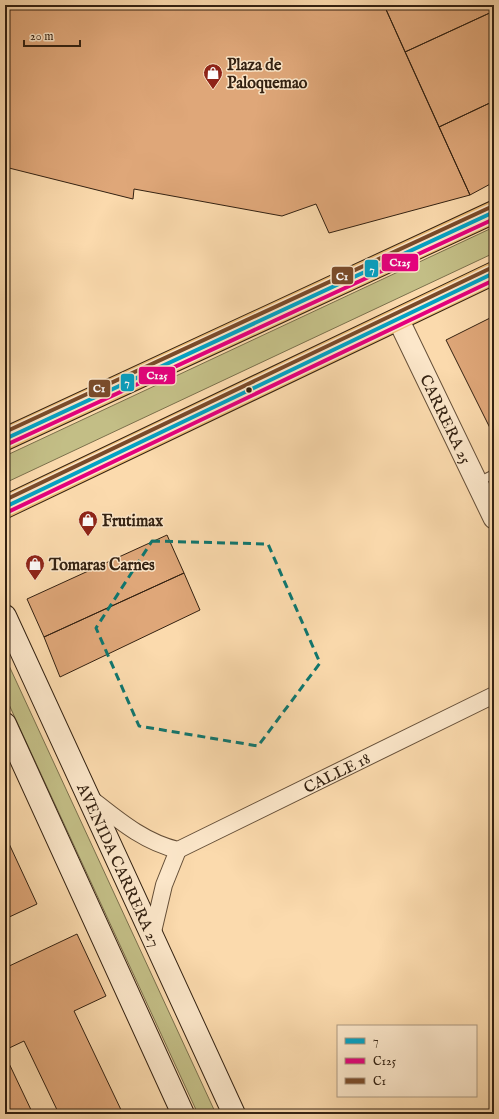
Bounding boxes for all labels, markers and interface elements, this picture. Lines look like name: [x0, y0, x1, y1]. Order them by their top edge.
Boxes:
scale bar: [24, 22, 80, 48]
text: 20 m: [30, 29, 53, 44]
place label: Plaza de Paloquemao: [227, 56, 308, 94]
shop icon: Plaza de Paloquemao: [202, 62, 224, 90]
line badge: C125: [381, 253, 419, 272]
text: C125: [389, 256, 411, 270]
line badge: 7: [364, 259, 379, 278]
text: 7: [369, 263, 375, 277]
line badge: C1: [331, 266, 354, 285]
text: C1: [336, 270, 348, 284]
line badge: C125: [138, 366, 176, 385]
text: C125: [146, 369, 168, 383]
street label: CARRERA 25: [414, 372, 475, 468]
line badge: 7: [120, 373, 135, 392]
text: 7: [124, 376, 130, 390]
line badge: C1: [88, 379, 111, 398]
text: C1: [93, 382, 105, 396]
unlabelled marker: [244, 385, 254, 395]
shop icon: Frutimax: [77, 509, 99, 537]
place label: Frutimax: [102, 512, 163, 532]
shop icon: Tomaras Carnes: [24, 553, 46, 581]
place label: Tomaras Carnes: [48, 556, 155, 576]
street label: CALLE 18: [301, 749, 374, 799]
street label: AVENIDA CARRERA 27: [71, 780, 164, 951]
legend: [337, 1025, 477, 1097]
text: 7: [373, 1034, 379, 1049]
text: C125: [373, 1054, 397, 1069]
text: C1: [373, 1074, 386, 1089]

